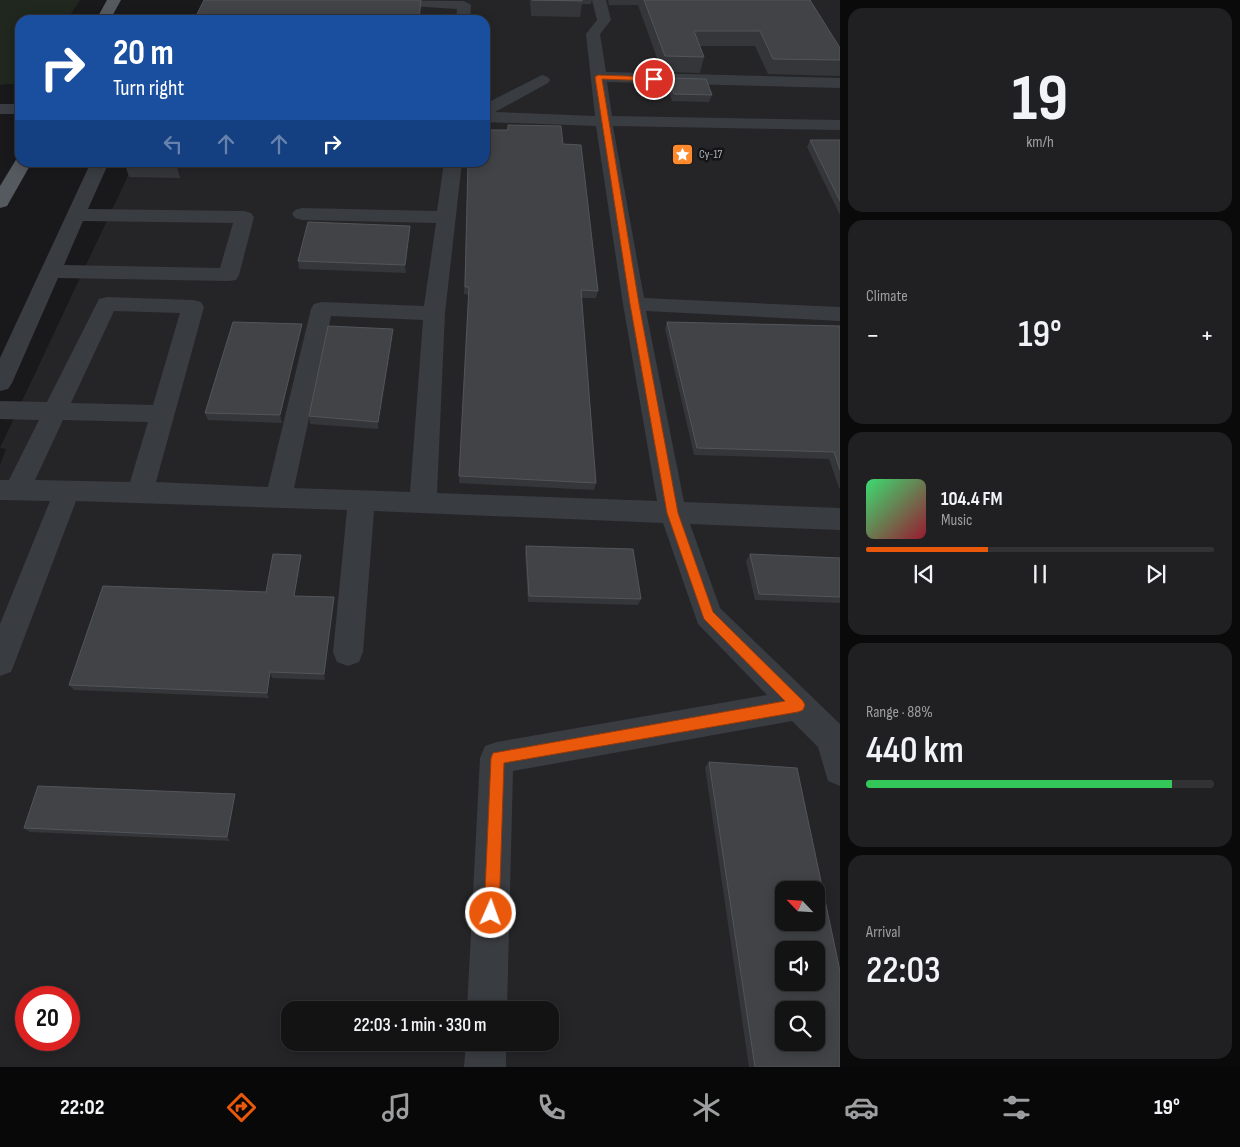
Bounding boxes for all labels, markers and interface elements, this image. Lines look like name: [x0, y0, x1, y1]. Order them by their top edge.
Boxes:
text: 20 m: [113, 32, 174, 75]
icon: right: [30, 35, 95, 100]
pin: [633, 58, 675, 100]
text: 19: [1012, 61, 1068, 139]
icon: arrive: [640, 65, 668, 93]
text: Turn right: [113, 75, 184, 102]
icon: left: [159, 130, 187, 158]
icon: ahead: [212, 130, 240, 158]
icon: ahead: [265, 130, 293, 158]
icon: right: [318, 130, 346, 158]
text: km/h: [1026, 133, 1054, 152]
place icon: Су-17: [671, 142, 695, 166]
place label: Су-17: [699, 147, 723, 162]
text: Climate: [866, 287, 908, 306]
text: 19°: [1018, 312, 1062, 357]
text: −: [866, 319, 880, 352]
text: +: [1200, 319, 1214, 352]
text: 104.4 FM: [941, 488, 1003, 511]
text: Music: [941, 511, 972, 530]
icon: previous: [910, 560, 938, 588]
icon: pause: [1026, 560, 1054, 588]
icon: next: [1142, 560, 1170, 588]
text: Range · 88%: [866, 703, 933, 722]
text: 440 km: [866, 728, 964, 773]
north arrow: [775, 881, 825, 931]
map controls: [775, 881, 825, 1051]
position arrow: [464, 886, 516, 938]
text: Arrival: [866, 923, 900, 942]
button: sound: [775, 941, 825, 991]
text: 22:03: [866, 948, 941, 993]
speed limit sign: 20: [15, 986, 80, 1051]
button: search: [775, 1001, 825, 1051]
text: 22:03 · 1 min · 330 m: [353, 1014, 487, 1037]
icon: directions: [224, 1090, 259, 1125]
icon: music: [379, 1090, 414, 1125]
icon: phone: [534, 1090, 569, 1125]
icon: climate: [689, 1090, 724, 1125]
icon: car: [844, 1090, 879, 1125]
icon: filters: [999, 1090, 1034, 1125]
text: 22:02: [60, 1094, 104, 1121]
text: 19°: [1154, 1094, 1180, 1121]

